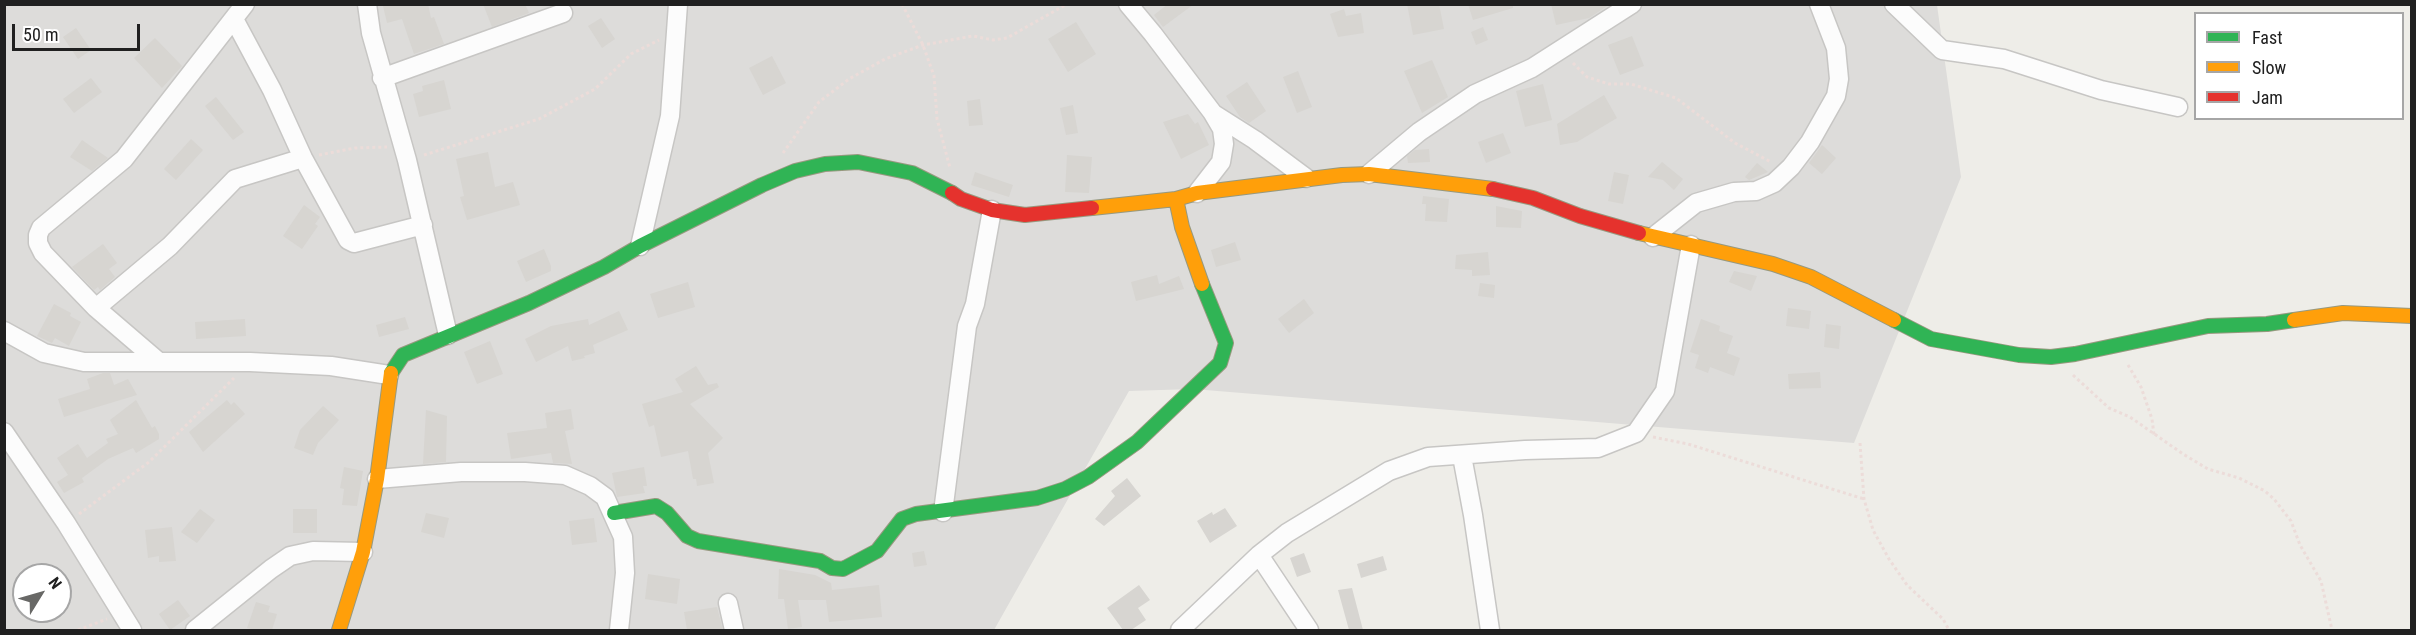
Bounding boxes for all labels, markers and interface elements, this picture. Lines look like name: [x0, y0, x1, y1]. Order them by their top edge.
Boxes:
scale bar: [15, 12, 142, 50]
legend: [2194, 12, 2404, 120]
text: 50 m: [23, 24, 58, 45]
text: Fast: [2252, 27, 2283, 48]
text: Slow: [2252, 57, 2286, 78]
text: Jam: [2252, 87, 2283, 108]
north arrow: [12, 563, 72, 623]
text: N: [45, 573, 66, 593]

